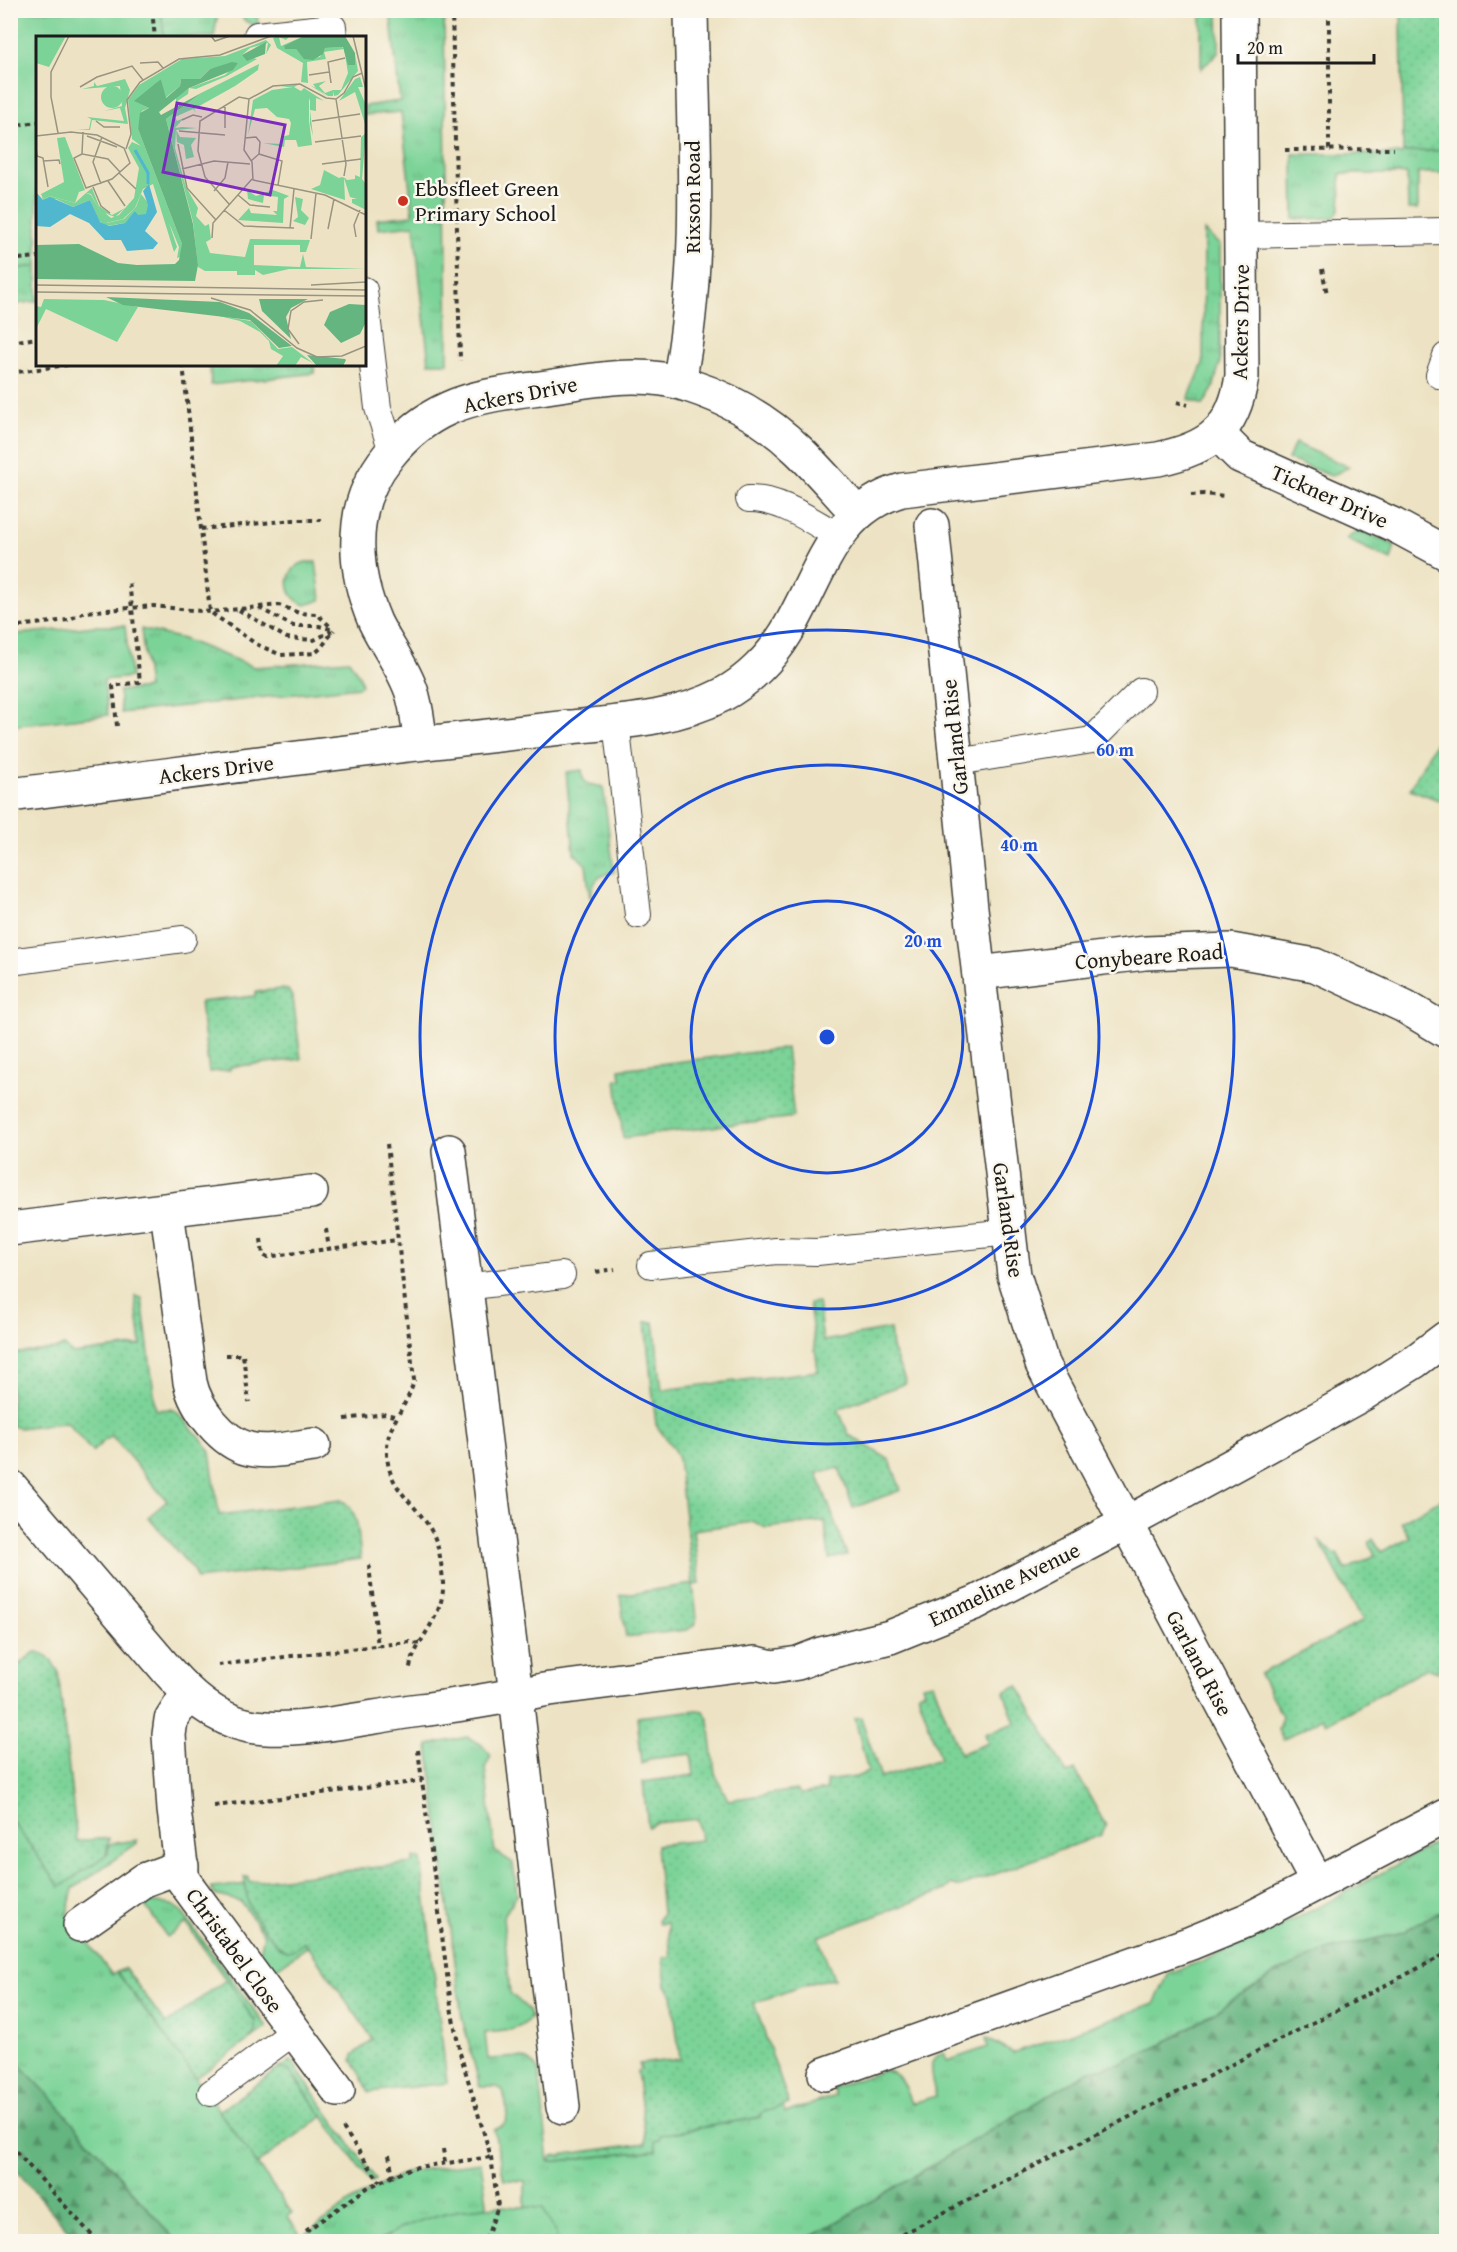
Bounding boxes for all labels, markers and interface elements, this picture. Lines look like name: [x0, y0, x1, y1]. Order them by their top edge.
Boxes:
scale bar: [1238, 27, 1374, 65]
text: 20 m: [1247, 34, 1283, 61]
inset map: [36, 36, 366, 366]
street label: Rixson Road: [676, 140, 708, 254]
place label: Ebbsfleet Green Primary School: [415, 172, 559, 229]
marker: Ebbsfleet Green Primary School: [396, 194, 410, 208]
street label: Ackers Drive: [1223, 264, 1257, 380]
street label: Ackers Drive: [460, 367, 580, 421]
street label: Tickner Drive: [1266, 456, 1394, 536]
street label: Garland Rise: [932, 678, 976, 796]
text: 60 m: [1096, 736, 1135, 763]
street label: Ackers Drive: [157, 746, 275, 792]
text: 40 m: [1000, 831, 1039, 858]
text: 20 m: [904, 927, 943, 954]
street label: Conybeare Road: [1074, 935, 1224, 977]
centre of rings: [817, 1027, 837, 1047]
street label: Garland Rise: [985, 1160, 1033, 1280]
street label: Emmeline Avenue: [923, 1533, 1085, 1635]
street label: Garland Rise: [1159, 1604, 1241, 1722]
street label: Christabel Close: [179, 1881, 291, 2019]

